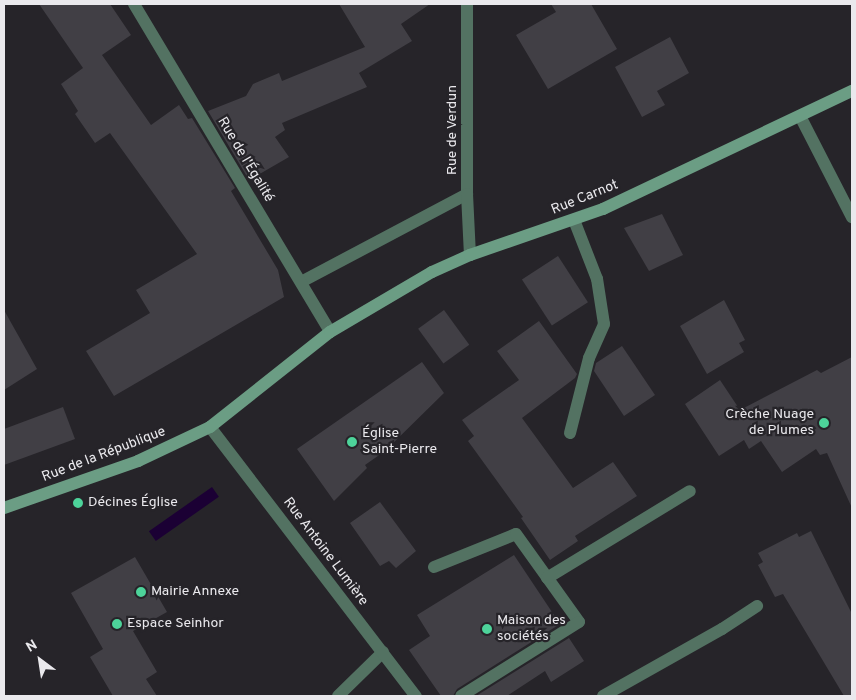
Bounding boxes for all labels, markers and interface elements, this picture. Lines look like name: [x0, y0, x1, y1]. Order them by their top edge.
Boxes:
street label: Rue de Verdun: [445, 85, 461, 175]
street label: Rue de l'Égalité: [213, 114, 277, 206]
street label: Rue Carnot: [549, 177, 621, 219]
place label: Crèche Nuage de Plumes: [725, 407, 814, 440]
marker: Crèche Nuage de Plumes: [818, 417, 830, 429]
street label: Rue de la République: [40, 424, 168, 486]
place label: Église Saint-Pierre: [362, 426, 437, 458]
marker: Église Saint-Pierre: [346, 436, 358, 448]
street label: Rue Antoine Lumière: [279, 494, 371, 610]
place label: Décines Église: [88, 495, 178, 511]
marker: Décines Église: [72, 497, 84, 509]
place label: Mairie Annexe: [151, 584, 240, 600]
marker: Mairie Annexe: [135, 586, 147, 598]
place label: Maison des sociétés: [497, 613, 566, 646]
place label: Espace Seinhor: [127, 616, 224, 632]
marker: Espace Seinhor: [111, 618, 123, 630]
marker: Maison des sociétés: [481, 623, 493, 635]
north arrow: [15, 635, 65, 685]
text: N: [23, 637, 41, 657]

